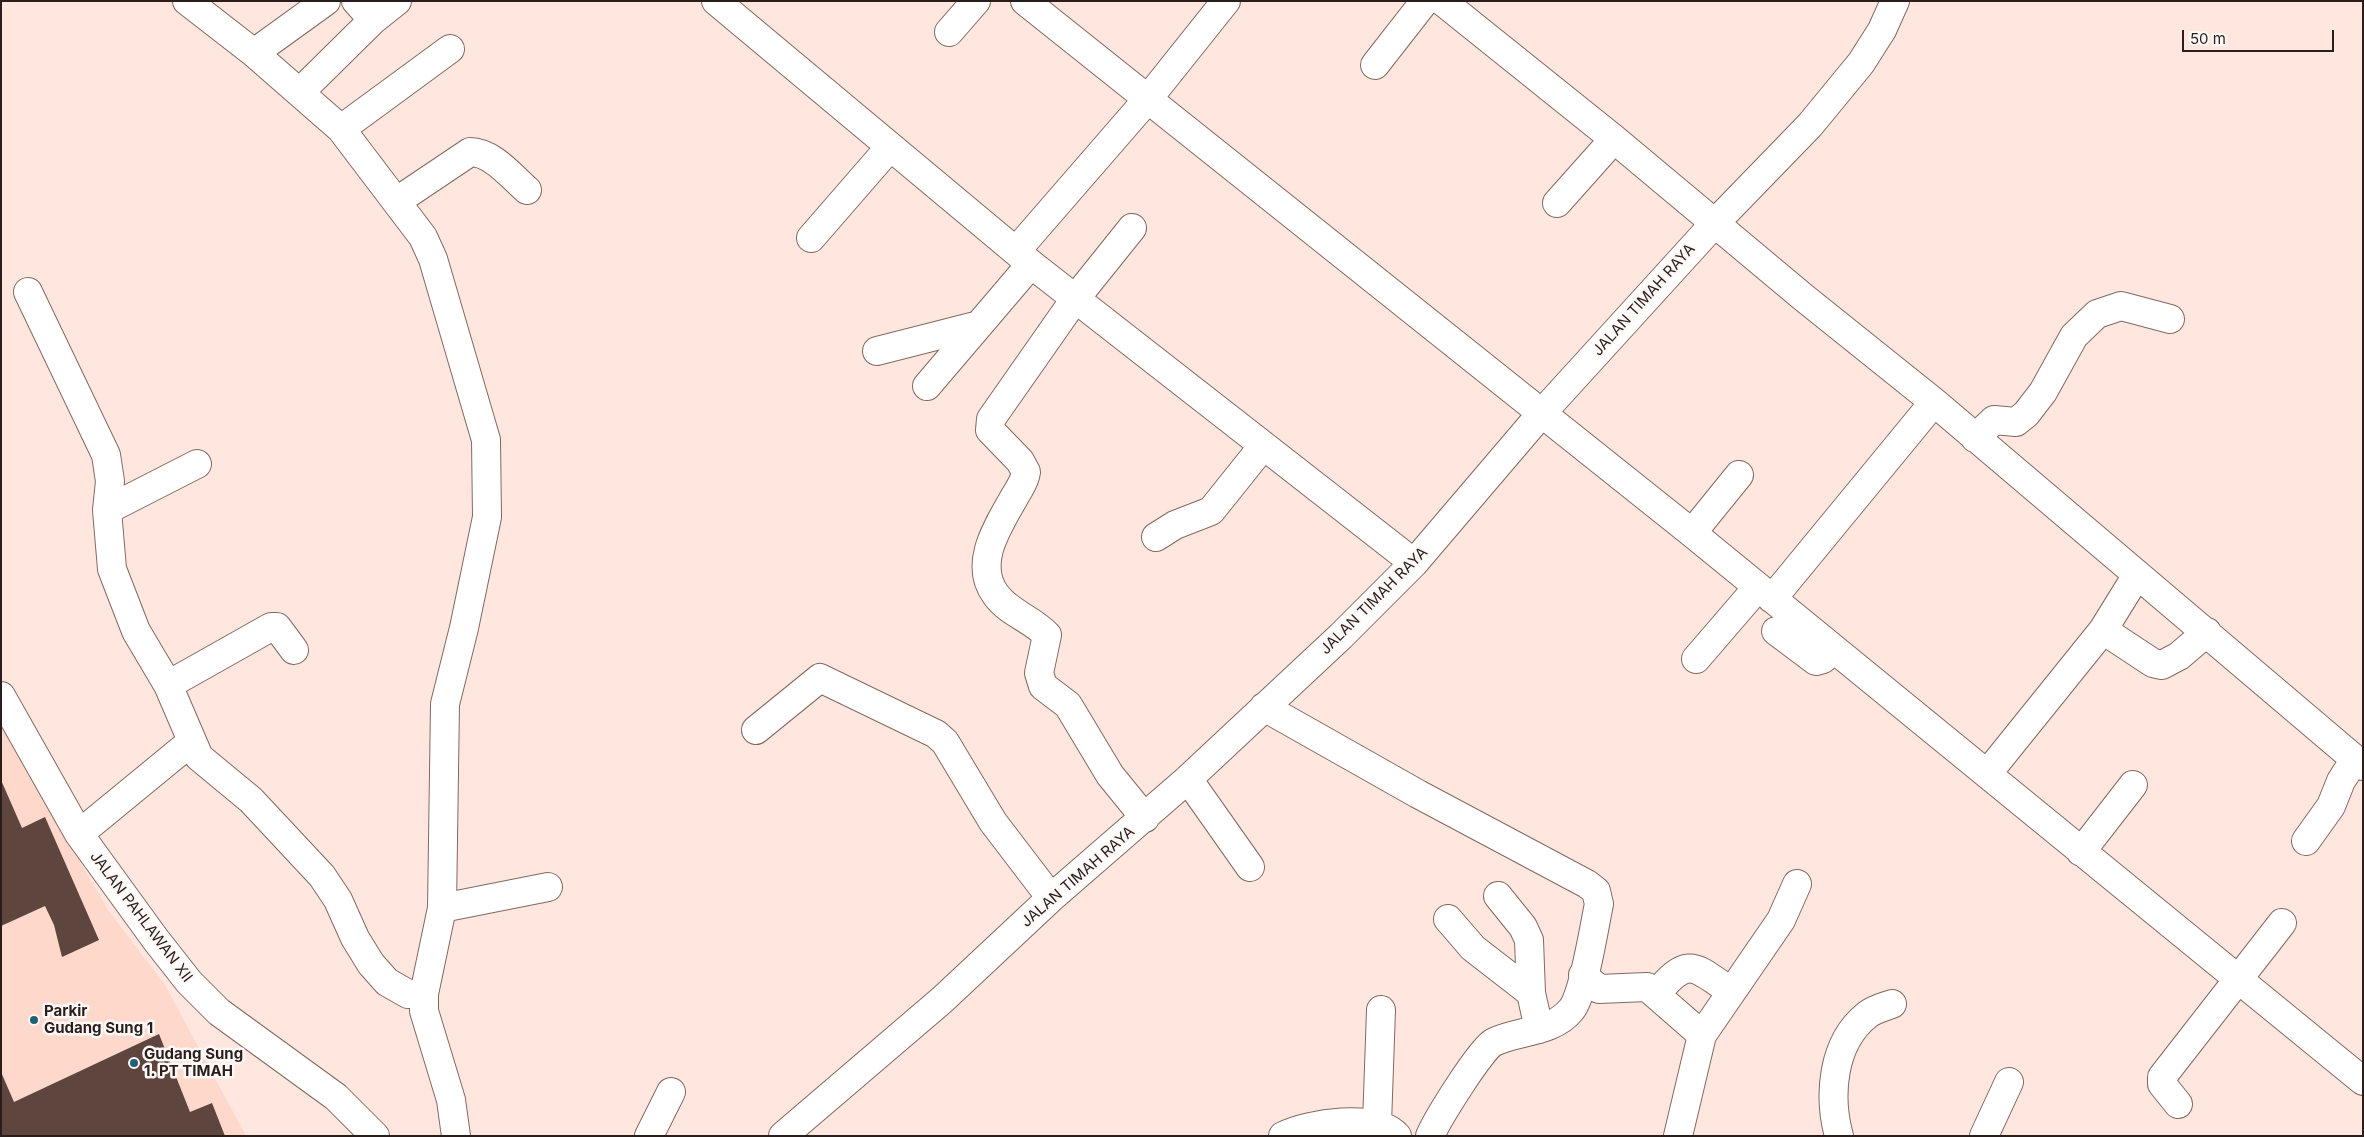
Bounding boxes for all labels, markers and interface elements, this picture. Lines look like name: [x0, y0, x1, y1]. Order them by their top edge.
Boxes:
scale bar: [2184, 20, 2336, 52]
text: 50 m: [2190, 29, 2226, 48]
street label: JALAN TIMAH RAYA: [1589, 240, 1699, 360]
street label: JALAN TIMAH RAYA: [1317, 544, 1431, 658]
street label: JALAN TIMAH RAYA: [1018, 823, 1138, 931]
street label: JALAN PAHLAWAN XII: [86, 848, 196, 986]
place label: Parkir Gudang Sung 1: [44, 1002, 153, 1037]
marker: Parkir Gudang Sung 1: [28, 1014, 40, 1026]
place label: Gudang Sung 1. PT TIMAH: [144, 1045, 243, 1080]
marker: Gudang Sung 1. PT TIMAH: [128, 1057, 140, 1069]

